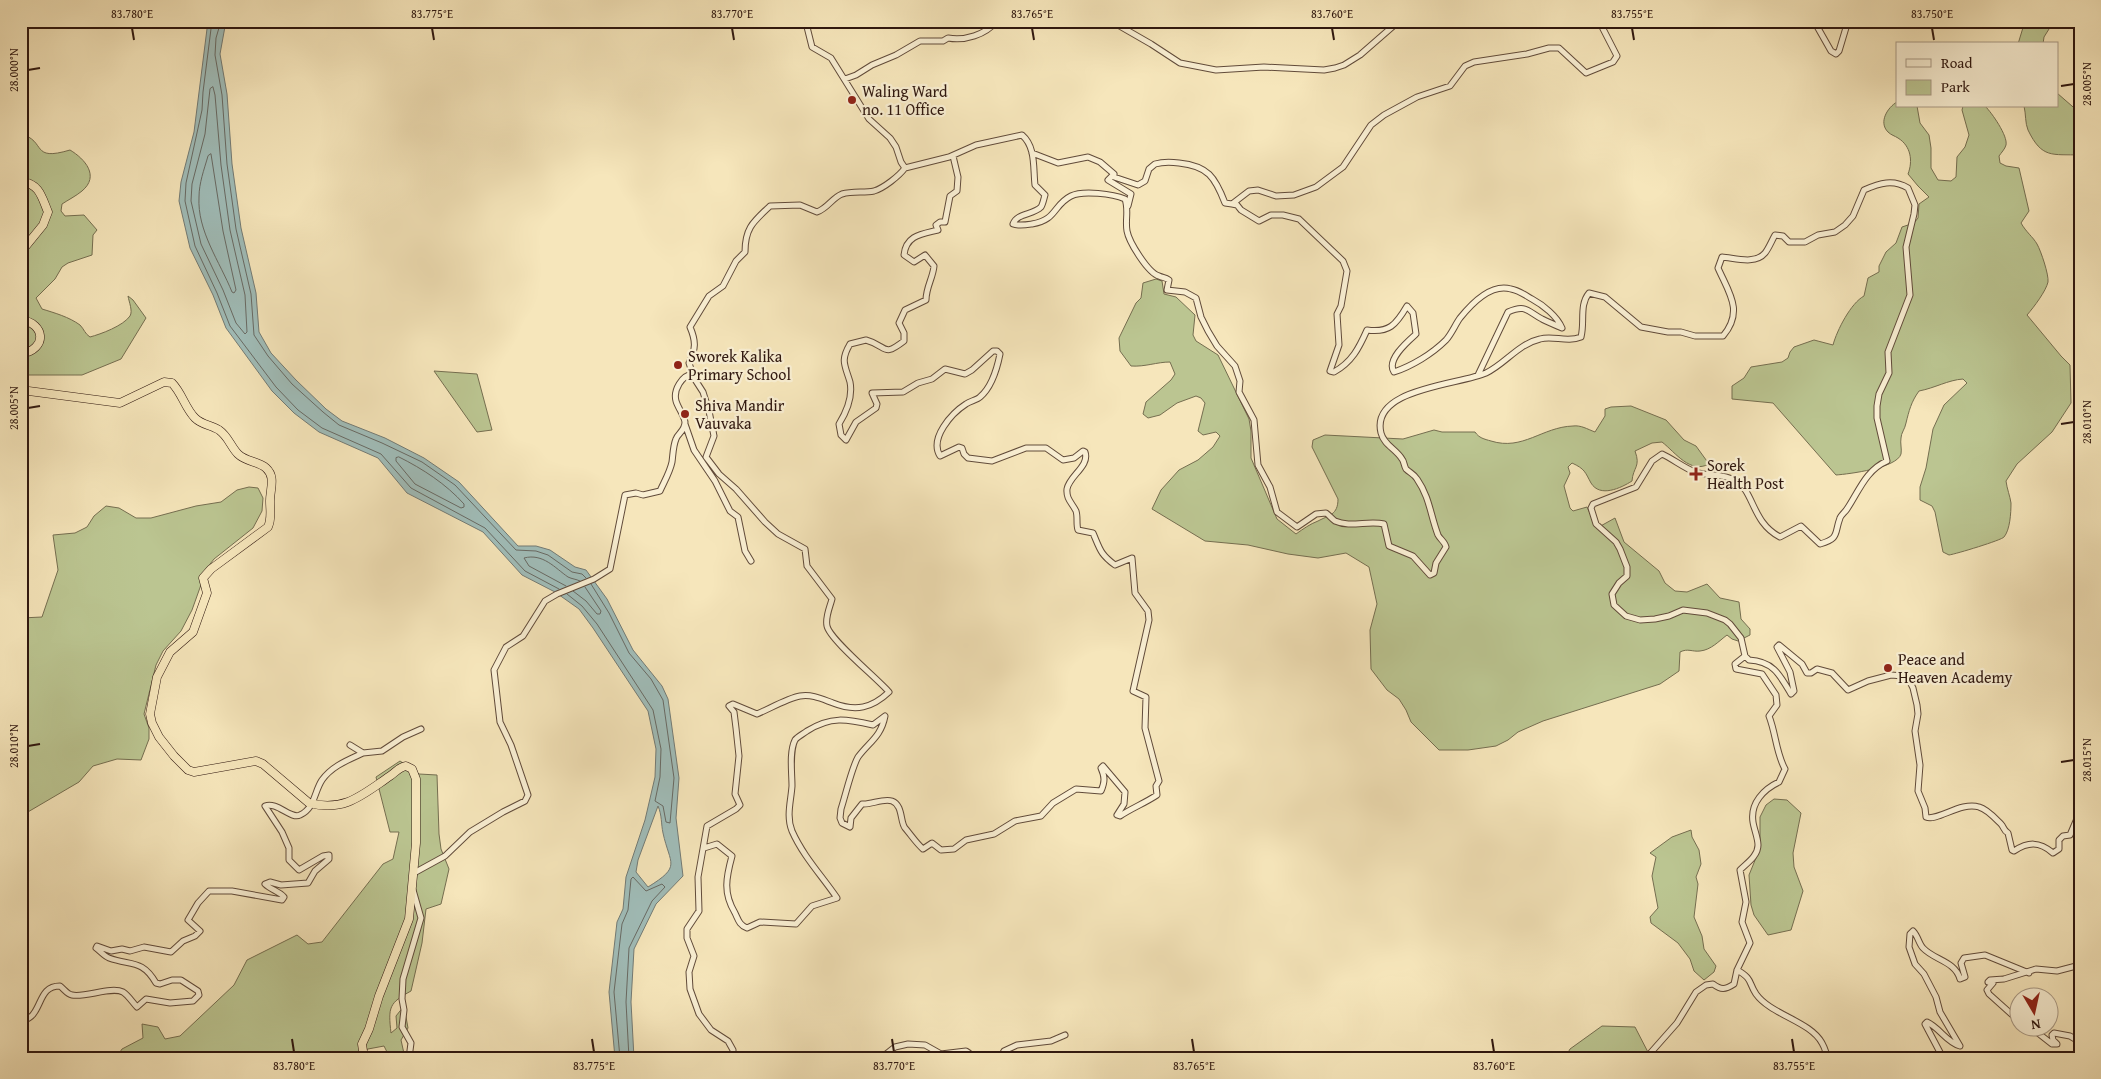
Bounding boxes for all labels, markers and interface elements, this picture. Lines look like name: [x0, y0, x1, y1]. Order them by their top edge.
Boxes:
text: 83.780°E: [111, 5, 153, 22]
text: 83.775°E: [411, 5, 453, 22]
text: 83.770°E: [711, 5, 753, 22]
text: 83.765°E: [1011, 5, 1053, 22]
text: 83.760°E: [1311, 5, 1353, 22]
text: 83.755°E: [1611, 5, 1653, 22]
text: 83.750°E: [1911, 5, 1953, 22]
legend: [1896, 42, 2058, 108]
text: 28.000°N: [5, 48, 22, 92]
text: Road: [1941, 52, 1972, 73]
text: 28.005°N: [2078, 62, 2095, 106]
text: Park: [1941, 76, 1970, 97]
place label: Waling Ward no. 11 Office: [862, 79, 948, 121]
marker: Waling Ward no. 11 Office: [846, 94, 858, 106]
place label: Sworek Kalika Primary School: [688, 344, 791, 386]
marker: Sworek Kalika Primary School: [672, 359, 684, 371]
text: 28.005°N: [5, 386, 22, 430]
place label: Shiva Mandir Vauvaka: [695, 393, 785, 435]
text: 28.010°N: [2078, 400, 2095, 444]
marker: Shiva Mandir Vauvaka: [679, 408, 691, 420]
place label: Sorek Health Post: [1707, 453, 1784, 495]
marker: Sorek Health Post: [1689, 467, 1703, 481]
place label: Peace and Heaven Academy: [1898, 647, 2013, 689]
marker: Peace and Heaven Academy: [1882, 662, 1894, 674]
text: 28.010°N: [5, 724, 22, 768]
text: 28.015°N: [2078, 738, 2095, 782]
north arrow: [2008, 986, 2058, 1036]
text: N: [2029, 1014, 2042, 1036]
text: 83.780°E: [273, 1057, 315, 1074]
text: 83.775°E: [573, 1057, 615, 1074]
text: 83.770°E: [873, 1057, 915, 1074]
text: 83.765°E: [1173, 1057, 1215, 1074]
text: 83.760°E: [1473, 1057, 1515, 1074]
text: 83.755°E: [1773, 1057, 1815, 1074]

